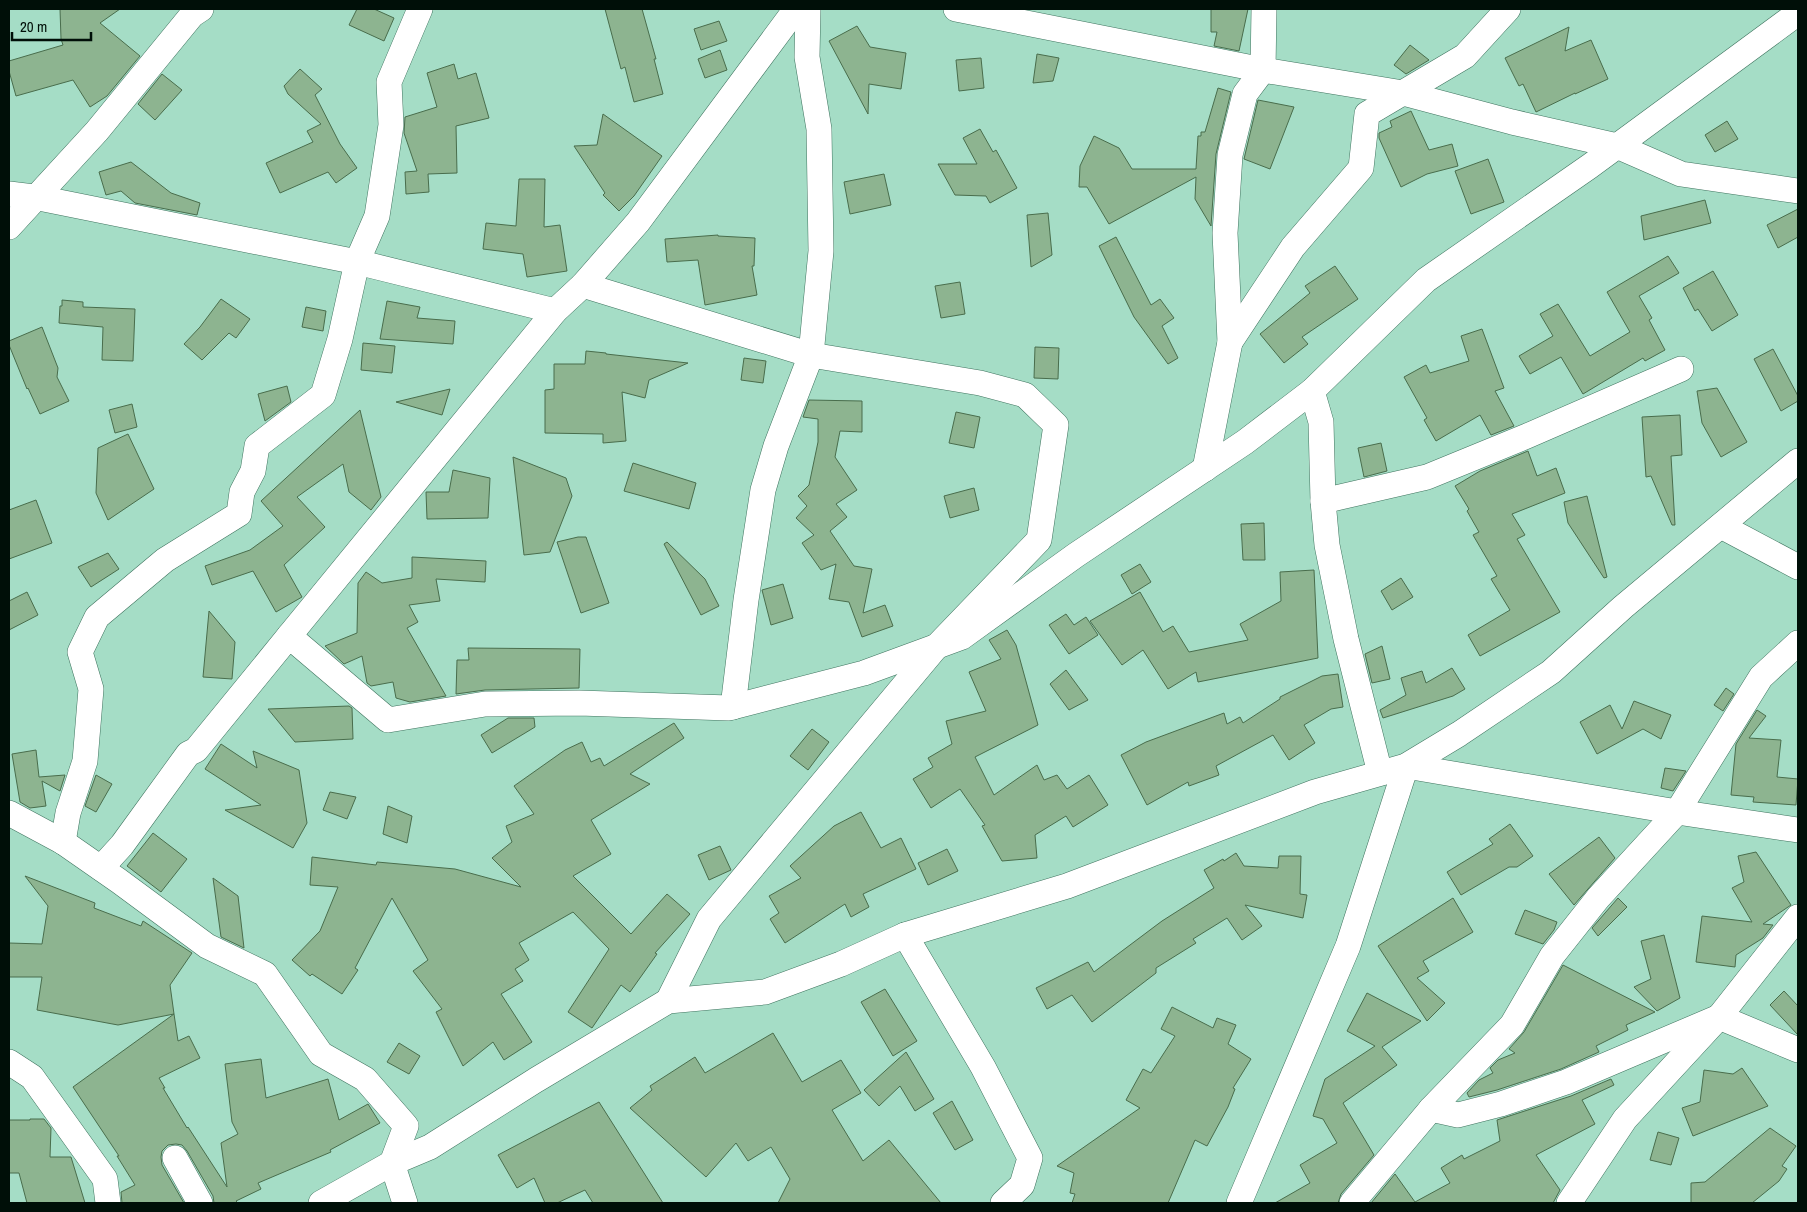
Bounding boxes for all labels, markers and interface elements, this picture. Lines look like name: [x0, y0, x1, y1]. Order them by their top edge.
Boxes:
scale bar: [12, 10, 91, 42]
text: 20 m: [20, 16, 47, 37]

